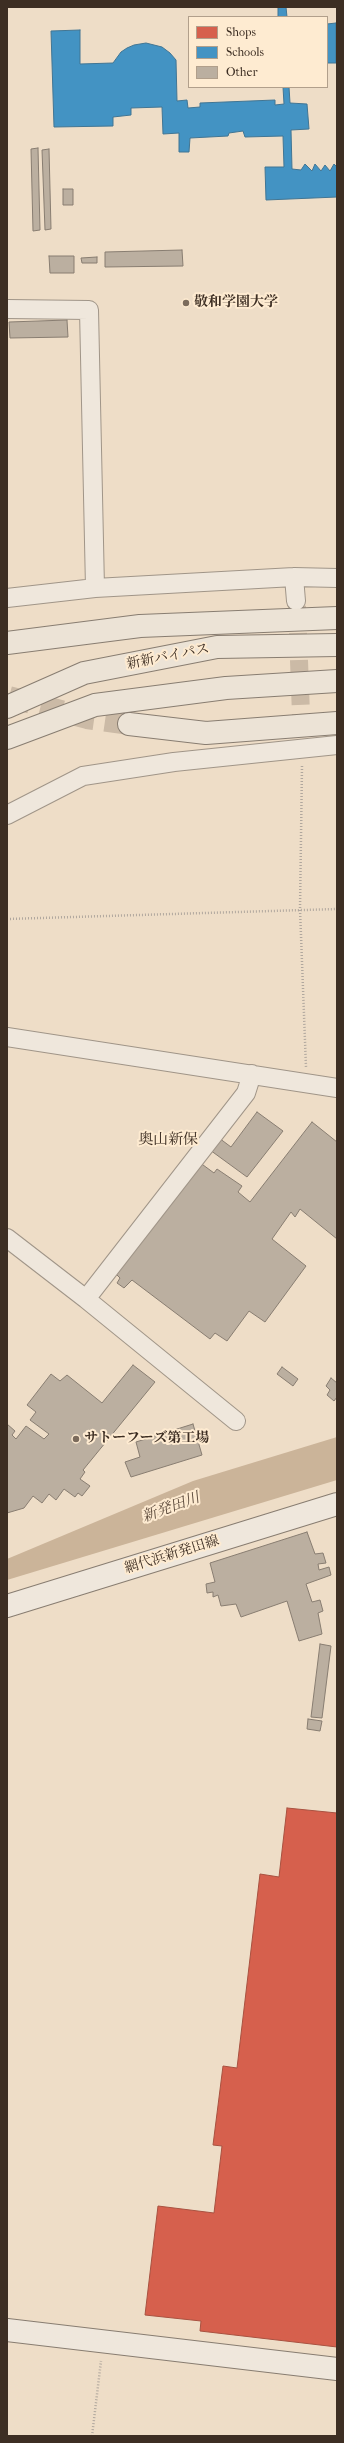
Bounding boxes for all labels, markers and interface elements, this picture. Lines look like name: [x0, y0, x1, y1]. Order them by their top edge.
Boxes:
legend: [188, 16, 328, 88]
text: Shops: [226, 25, 256, 39]
text: Schools: [226, 45, 264, 59]
text: Other: [226, 65, 258, 79]
place label: 敬和学園大学: [194, 295, 278, 311]
marker: 敬和学園大学: [181, 298, 191, 308]
street label: 新新バイパス: [125, 641, 211, 673]
district label: 奥山新保: [138, 1131, 198, 1149]
place label: サトーフーズ第工場: [84, 1431, 210, 1447]
marker: サトーフーズ第工場: [71, 1434, 81, 1444]
water label: 新発田川: [140, 1489, 202, 1527]
street label: 網代浜新発田線: [123, 1533, 221, 1577]

